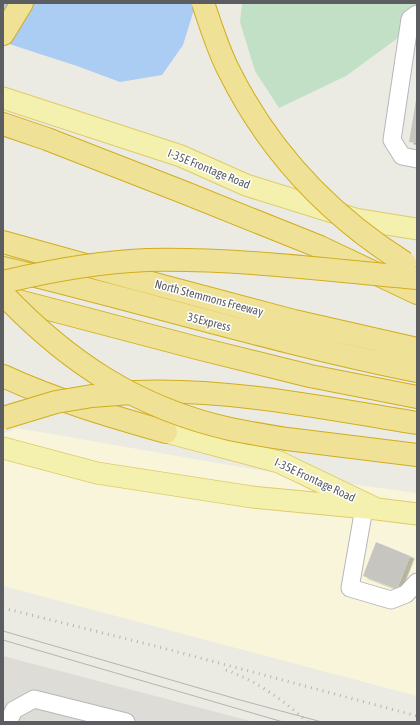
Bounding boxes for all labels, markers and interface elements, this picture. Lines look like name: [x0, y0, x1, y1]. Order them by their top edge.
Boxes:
street label: I-35E Frontage Road: [166, 146, 252, 192]
street label: North Stemmons Freeway: [153, 277, 265, 319]
street label: 35Express: [186, 310, 232, 334]
street label: I-35E Frontage Road: [272, 455, 358, 505]

